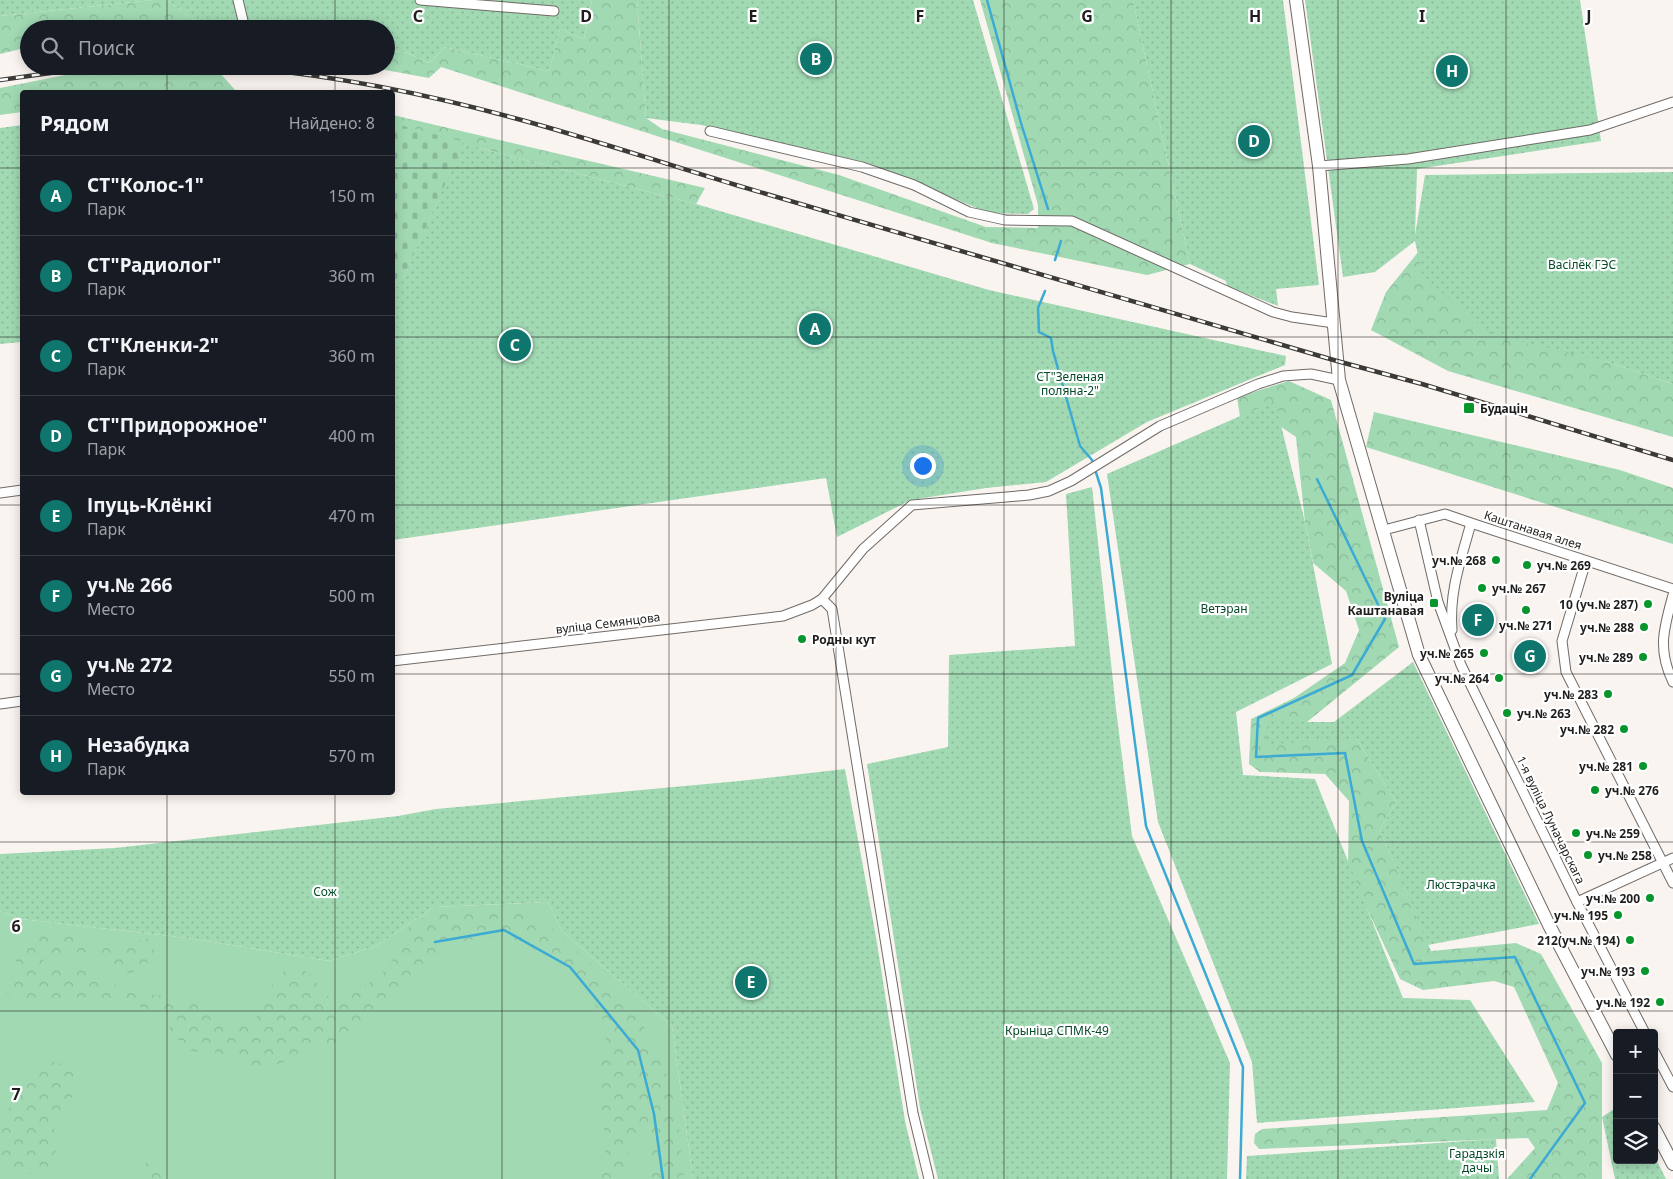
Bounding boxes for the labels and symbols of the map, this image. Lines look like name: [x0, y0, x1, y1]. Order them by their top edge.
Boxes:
text: C: [413, 5, 423, 27]
text: D: [580, 5, 592, 27]
text: E: [749, 5, 758, 27]
text: F: [916, 5, 924, 27]
text: G: [1081, 5, 1093, 27]
text: H: [1249, 5, 1261, 27]
text: I: [1419, 5, 1425, 27]
text: J: [1584, 5, 1592, 27]
pin: B: [800, 40, 832, 78]
pin: H: [1436, 52, 1468, 90]
pin: D: [1238, 122, 1270, 160]
park label: Васілёк ГЭС: [1548, 256, 1616, 273]
pin: A: [799, 310, 831, 348]
pin: C: [499, 326, 531, 364]
park label: СТ"Зеленая поляна-2": [1036, 368, 1104, 399]
place label: Будацін: [1480, 400, 1528, 417]
marker: Будацін: [1462, 401, 1476, 415]
your location: [910, 453, 936, 479]
street label: Каштанавая алея: [1482, 506, 1584, 554]
place label: уч.№ 268: [1431, 552, 1486, 569]
marker: уч.№ 268: [1490, 554, 1502, 566]
place label: уч.№ 269: [1536, 557, 1591, 574]
marker: уч.№ 269: [1521, 559, 1533, 571]
place label: уч.№ 267: [1491, 580, 1546, 597]
marker: уч.№ 267: [1476, 582, 1488, 594]
place label: Вуліца Каштанавая: [1347, 588, 1424, 619]
place label: 10 (уч.№ 287): [1559, 596, 1638, 613]
marker: Вуліца Каштанавая: [1428, 597, 1440, 609]
marker: 10 (уч.№ 287): [1642, 598, 1654, 610]
park label: Ветэран: [1200, 600, 1248, 617]
pin: F: [1462, 601, 1494, 639]
marker: уч.№ 271: [1520, 604, 1532, 616]
street label: вуліца Семянцова: [555, 608, 661, 638]
place label: уч.№ 271: [1498, 617, 1553, 634]
place label: уч.№ 288: [1579, 619, 1634, 636]
marker: уч.№ 288: [1638, 621, 1650, 633]
place label: Родны кут: [812, 631, 876, 648]
marker: Родны кут: [796, 633, 808, 645]
pin: G: [1514, 637, 1546, 675]
place label: уч.№ 265: [1419, 645, 1474, 662]
marker: уч.№ 265: [1478, 647, 1490, 659]
place label: уч.№ 289: [1578, 649, 1633, 666]
marker: уч.№ 289: [1637, 651, 1649, 663]
place label: уч.№ 264: [1434, 670, 1489, 687]
marker: уч.№ 264: [1493, 672, 1505, 684]
place label: уч.№ 283: [1543, 686, 1598, 703]
marker: уч.№ 283: [1602, 688, 1614, 700]
place label: уч.№ 263: [1516, 705, 1571, 722]
marker: уч.№ 263: [1501, 707, 1513, 719]
place label: уч.№ 282: [1559, 721, 1614, 738]
marker: уч.№ 282: [1618, 723, 1630, 735]
street label: 1-я вуліца Луначарскага: [1513, 753, 1589, 887]
place label: уч.№ 281: [1578, 758, 1633, 775]
marker: уч.№ 281: [1637, 760, 1649, 772]
place label: уч.№ 276: [1604, 782, 1659, 799]
marker: уч.№ 276: [1589, 784, 1601, 796]
place label: уч.№ 259: [1585, 825, 1640, 842]
marker: уч.№ 259: [1570, 827, 1582, 839]
place label: уч.№ 258: [1597, 847, 1652, 864]
marker: уч.№ 258: [1582, 849, 1594, 861]
park label: Люстэрачка: [1426, 876, 1496, 893]
park label: Сож: [313, 883, 338, 900]
place label: уч.№ 200: [1585, 890, 1640, 907]
marker: уч.№ 200: [1644, 892, 1656, 904]
place label: уч.№ 195: [1553, 907, 1608, 924]
marker: уч.№ 195: [1612, 909, 1624, 921]
text: 6: [11, 915, 21, 937]
place label: 212(уч.№ 194): [1537, 932, 1620, 949]
marker: 212(уч.№ 194): [1624, 934, 1636, 946]
pin: E: [735, 963, 767, 1001]
place label: уч.№ 193: [1580, 963, 1635, 980]
marker: уч.№ 193: [1639, 965, 1651, 977]
place label: уч.№ 192: [1595, 994, 1650, 1011]
marker: уч.№ 192: [1654, 996, 1666, 1008]
park label: Крыніца СПМК-49: [1005, 1022, 1109, 1039]
text: 7: [11, 1083, 21, 1105]
park label: Гарадзкія дачы: [1449, 1145, 1505, 1176]

